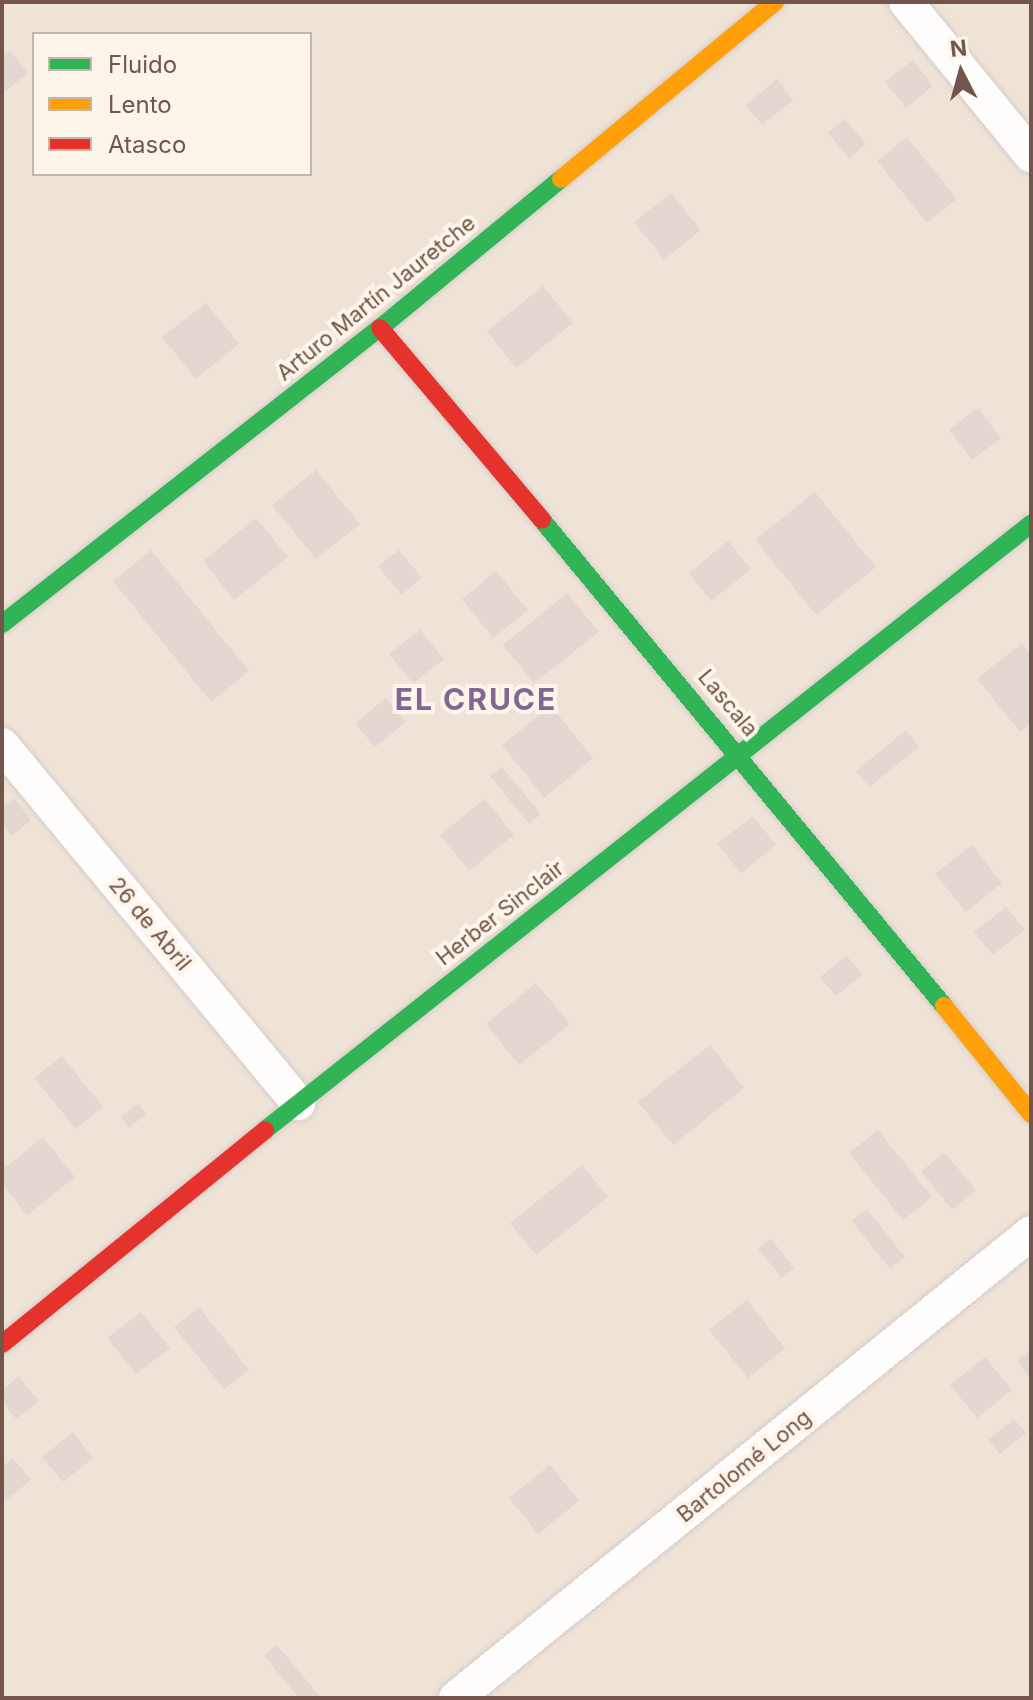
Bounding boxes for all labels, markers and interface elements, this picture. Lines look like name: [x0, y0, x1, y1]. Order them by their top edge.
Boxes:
legend: [32, 32, 312, 176]
north arrow: [921, 32, 1001, 112]
text: N: [949, 34, 968, 62]
text: Fluido: [108, 50, 177, 79]
text: Lento: [108, 90, 172, 119]
text: Atasco: [108, 130, 186, 159]
street label: Arturo Martín Jauretche: [271, 210, 481, 386]
street label: Lascala: [692, 664, 764, 742]
district label: EL CRUCE: [395, 681, 557, 717]
street label: Herber Sinclair: [431, 855, 569, 971]
street label: 26 de Abril: [103, 872, 197, 976]
street label: Bartolomé Long: [672, 1404, 816, 1528]

